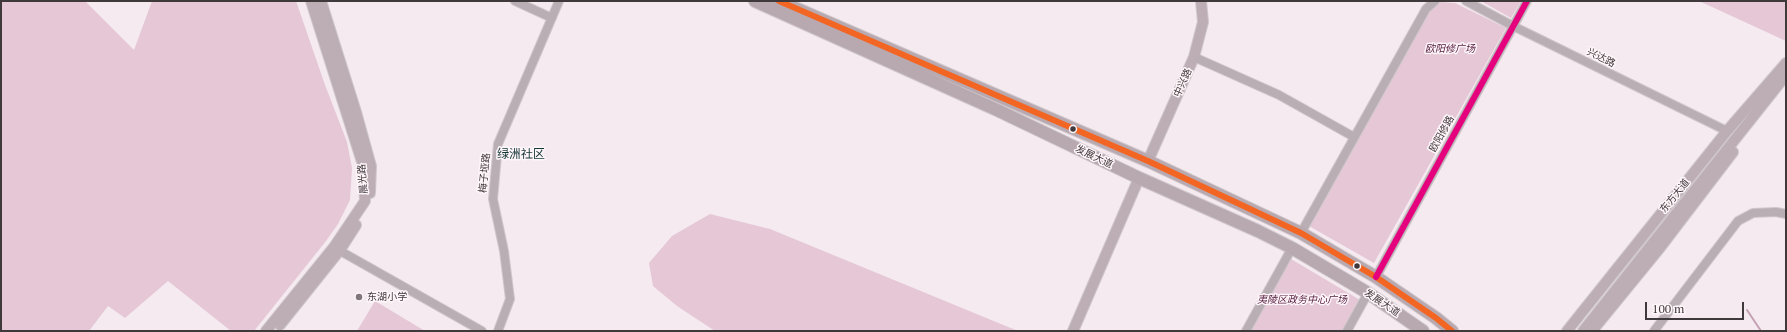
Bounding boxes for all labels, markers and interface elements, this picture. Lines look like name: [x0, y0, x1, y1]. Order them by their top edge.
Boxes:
park label: 欧阳修广场: [1425, 43, 1475, 55]
street label: 兴达路: [1585, 46, 1617, 70]
street label: 中兴路: [1171, 67, 1195, 99]
street label: 欧阳修路: [1427, 114, 1457, 154]
unlabelled marker: [1068, 124, 1078, 134]
street label: 发展大道: [1073, 143, 1115, 171]
district label: 绿洲社区: [497, 148, 545, 162]
street label: 梅子垭路: [477, 152, 493, 194]
street label: 晨光路: [356, 164, 370, 194]
street label: 东方大道: [1658, 177, 1692, 215]
unlabelled marker: [1352, 261, 1362, 271]
street label: 发展大道: [1362, 287, 1402, 319]
place label: 东湖小学: [367, 291, 407, 303]
marker: 东湖小学: [354, 292, 364, 302]
park label: 夷陵区政务中心广场: [1257, 294, 1347, 306]
scale bar: [1647, 294, 1746, 320]
text: 100 m: [1652, 301, 1684, 316]

